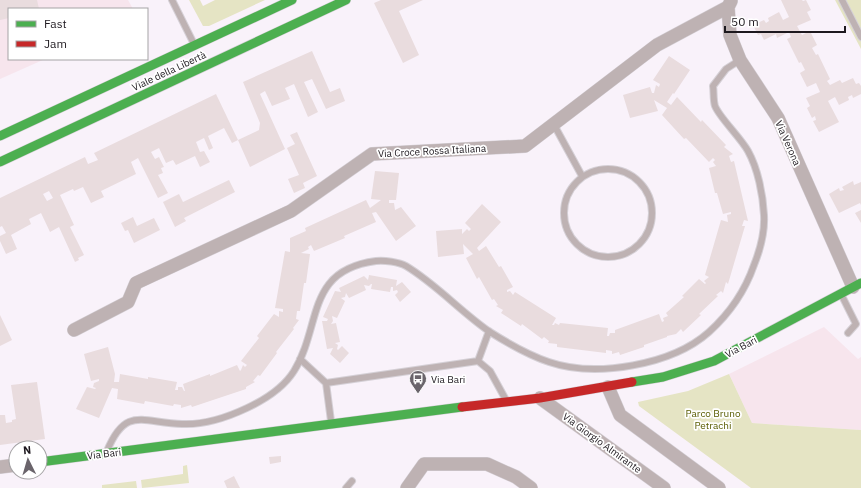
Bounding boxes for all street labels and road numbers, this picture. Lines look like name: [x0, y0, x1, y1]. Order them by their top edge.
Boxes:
street label: Viale della Libertà: [130, 48, 209, 94]
street label: Via Verona: [772, 119, 804, 168]
street label: Via Croce Rossa Italiana: [378, 142, 487, 160]
street label: Via Bari: [723, 333, 759, 361]
street label: Via Giorgio Almirante: [560, 410, 644, 476]
street label: Via Bari: [86, 445, 122, 463]

